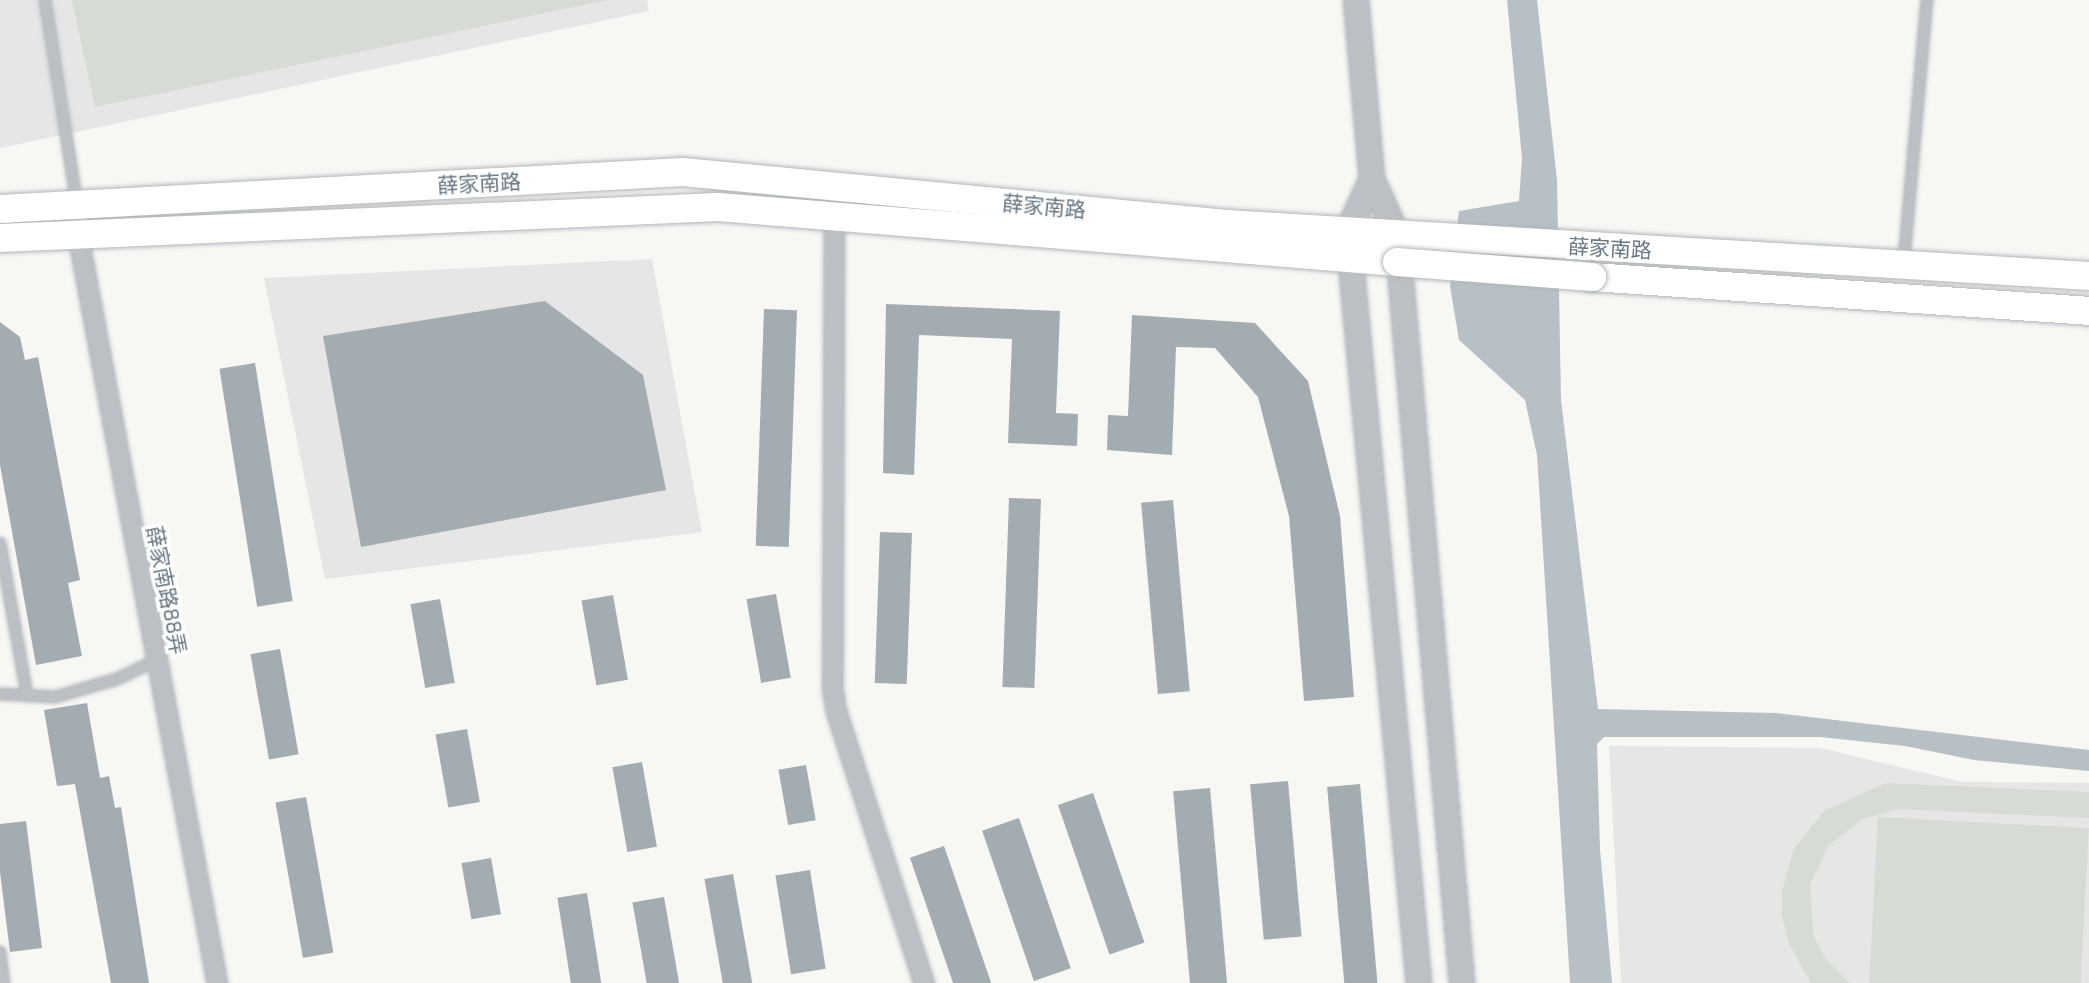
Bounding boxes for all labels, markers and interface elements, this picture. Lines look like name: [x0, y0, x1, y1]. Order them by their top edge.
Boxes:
street label: 薛家南路: [436, 168, 522, 198]
street label: 薛家南路: [1001, 190, 1087, 222]
street label: 薛家南路: [1567, 233, 1653, 263]
street label: 薛家南路88弄: [142, 524, 192, 656]

